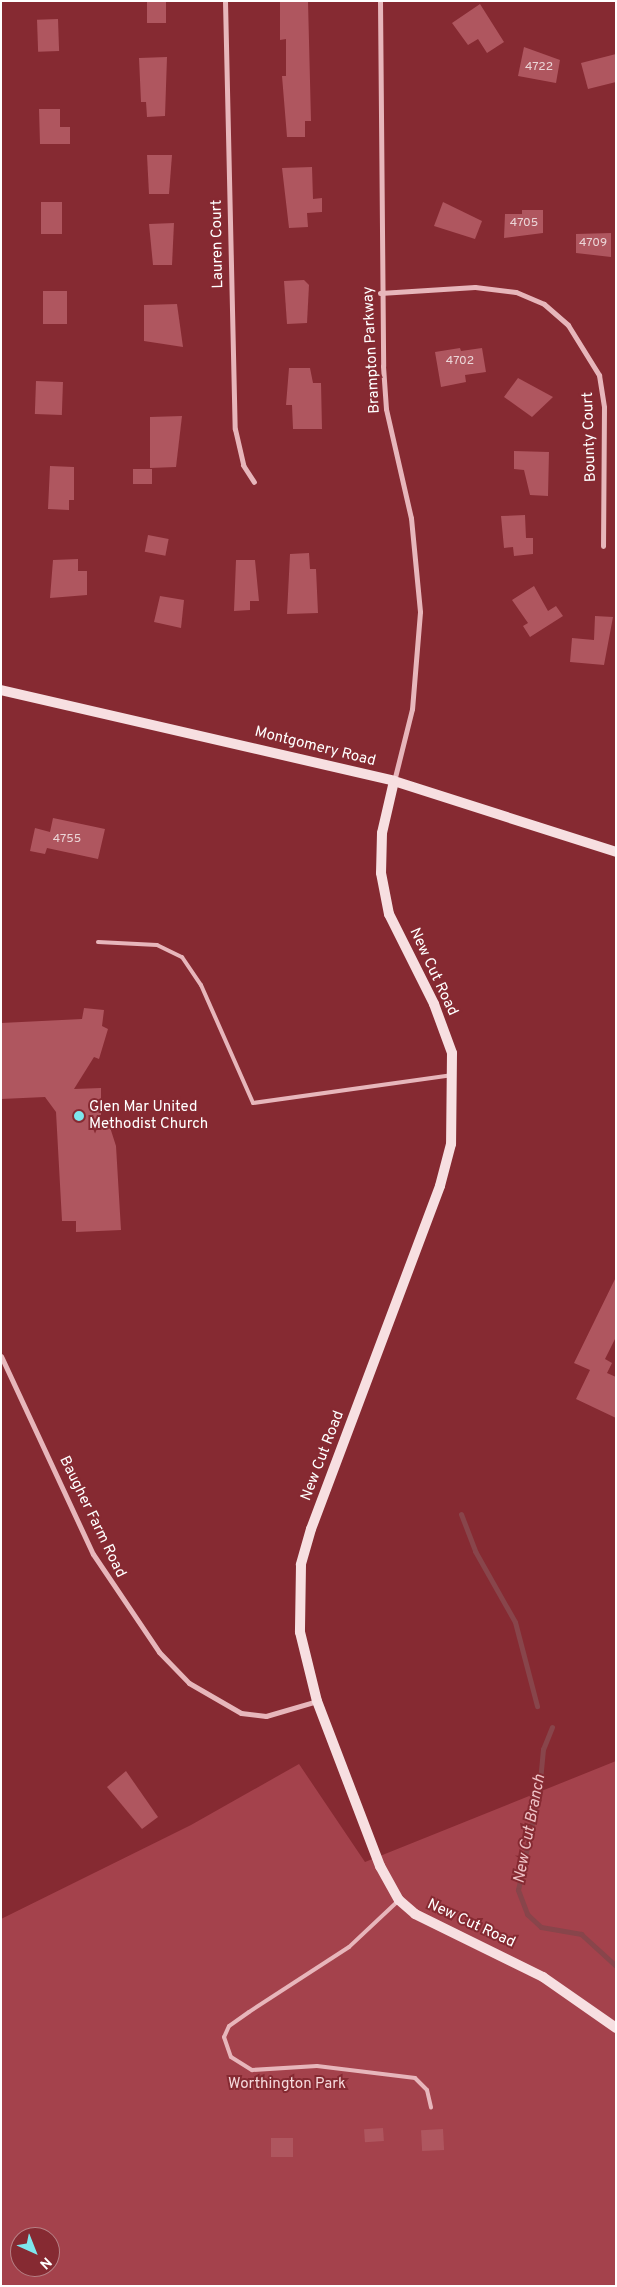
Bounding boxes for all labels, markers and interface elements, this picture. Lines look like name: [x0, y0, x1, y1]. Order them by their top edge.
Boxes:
house number: 4722: [525, 61, 553, 75]
street label: Lauren Court: [208, 199, 228, 289]
house number: 4705: [510, 217, 538, 231]
house number: 4709: [579, 237, 607, 251]
street label: Brampton Parkway: [360, 286, 384, 414]
house number: 4702: [446, 355, 474, 369]
street label: Bounty Court: [579, 392, 601, 482]
street label: Montgomery Road: [253, 723, 377, 771]
house number: 4755: [53, 833, 81, 847]
street label: New Cut Road: [405, 925, 461, 1019]
place label: Glen Mar United Methodist Church: [89, 1098, 208, 1133]
marker: Glen Mar United Methodist Church: [73, 1110, 85, 1122]
street label: New Cut Road: [298, 1408, 348, 1504]
street label: Baugher Farm Road: [55, 1453, 129, 1581]
water label: New Cut Branch: [510, 1773, 550, 1885]
street label: New Cut Road: [424, 1896, 518, 1952]
park label: Worthington Park: [228, 2076, 346, 2094]
north arrow: [10, 2227, 60, 2277]
text: N: [36, 2253, 55, 2272]

